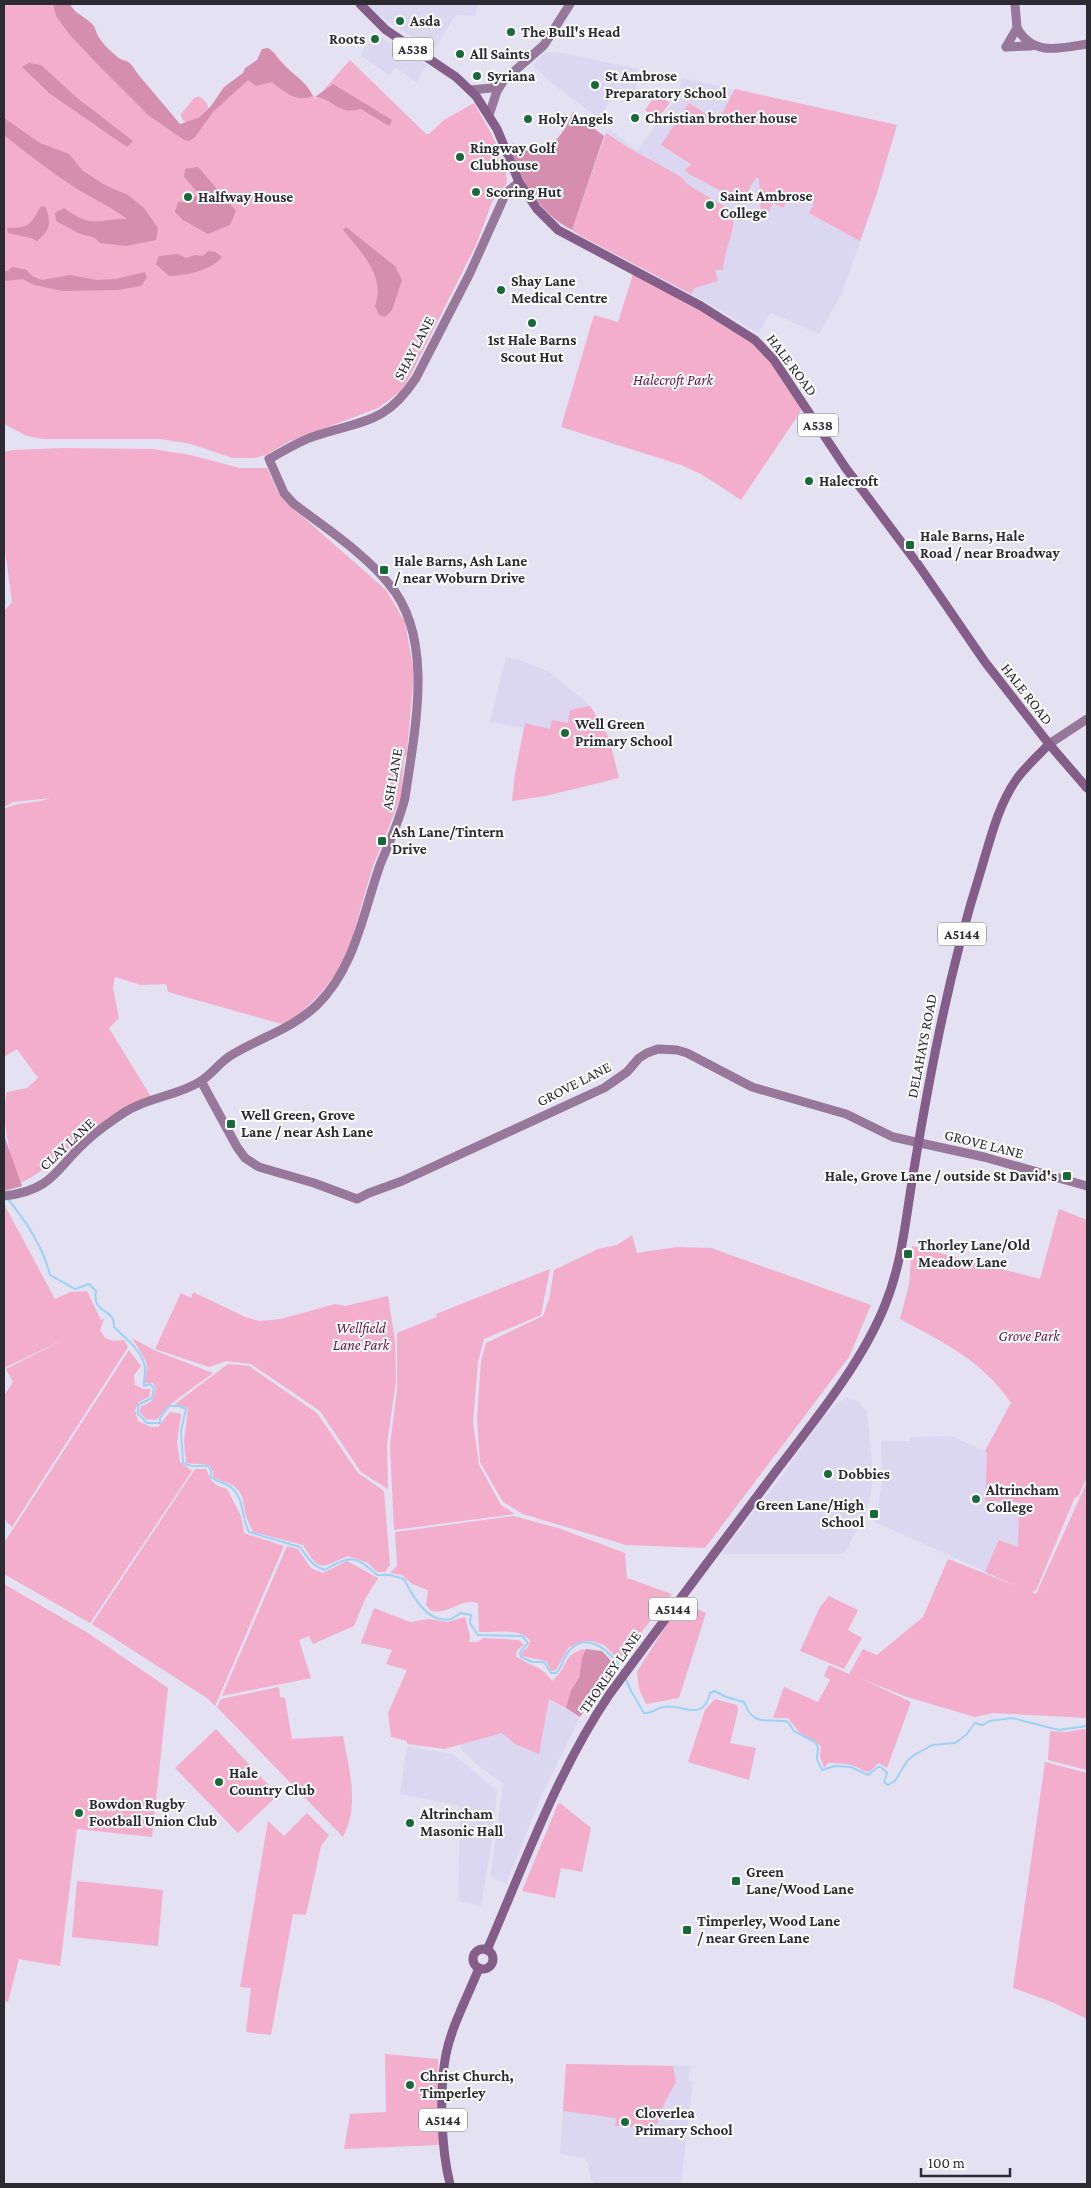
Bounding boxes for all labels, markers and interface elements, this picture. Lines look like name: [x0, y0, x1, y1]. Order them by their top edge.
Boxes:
place label: Asda: [409, 13, 441, 29]
marker: Asda: [394, 15, 406, 27]
place label: The Bull's Head: [521, 24, 621, 40]
marker: The Bull's Head: [505, 26, 517, 38]
place label: Roots: [329, 31, 365, 47]
marker: Roots: [369, 33, 381, 45]
road number: A538: [393, 38, 433, 61]
place label: All Saints: [469, 46, 530, 62]
marker: All Saints: [454, 48, 466, 60]
place label: Syriana: [487, 68, 536, 84]
place label: St Ambrose Preparatory School: [605, 68, 727, 101]
marker: Syriana: [471, 70, 483, 82]
marker: St Ambrose Preparatory School: [589, 79, 601, 91]
place label: Christian brother house: [645, 110, 797, 126]
place label: Holy Angels: [538, 111, 613, 127]
marker: Christian brother house: [629, 112, 641, 124]
marker: Holy Angels: [522, 113, 534, 125]
place label: Ringway Golf Clubhouse: [470, 140, 557, 173]
marker: Ringway Golf Clubhouse: [454, 151, 466, 163]
place label: Scoring Hut: [486, 184, 562, 200]
marker: Scoring Hut: [470, 186, 482, 198]
place label: Saint Ambrose College: [720, 188, 812, 221]
place label: Halfway House: [198, 189, 293, 205]
marker: Halfway House: [182, 191, 194, 203]
marker: Saint Ambrose College: [704, 199, 716, 211]
place label: Shay Lane Medical Centre: [511, 273, 608, 306]
marker: Shay Lane Medical Centre: [495, 284, 507, 296]
street label: SHAY LANE: [391, 314, 437, 382]
marker: 1st Hale Barns Scout Hut: [526, 317, 538, 329]
street label: HALE ROAD: [764, 331, 820, 399]
place label: 1st Hale Barns Scout Hut: [488, 332, 576, 365]
park label: Halecroft Park: [633, 372, 714, 389]
road number: A538: [798, 414, 838, 436]
place label: Halecroft: [819, 473, 879, 489]
marker: Halecroft: [803, 475, 815, 487]
place label: Hale Barns, Hale Road / near Broadway: [920, 528, 1061, 561]
marker: Hale Barns, Hale Road / near Broadway: [904, 539, 916, 551]
place label: Hale Barns, Ash Lane / near Woburn Drive: [394, 553, 527, 586]
marker: Hale Barns, Ash Lane / near Woburn Drive: [378, 564, 390, 576]
street label: HALE ROAD: [998, 660, 1056, 728]
place label: Well Green Primary School: [574, 716, 673, 749]
marker: Well Green Primary School: [559, 727, 571, 739]
street label: ASH LANE: [379, 747, 405, 811]
place label: Ash Lane/Tintern Drive: [391, 824, 504, 857]
marker: Ash Lane/Tintern Drive: [376, 835, 388, 847]
road number: A5144: [938, 922, 986, 946]
street label: DELAHAYS ROAD: [904, 992, 940, 1100]
street label: GROVE LANE: [534, 1058, 614, 1110]
place label: Well Green, Grove Lane / near Ash Lane: [240, 1107, 373, 1140]
street label: CLAY LANE: [36, 1115, 98, 1173]
marker: Well Green, Grove Lane / near Ash Lane: [225, 1118, 237, 1130]
street label: GROVE LANE: [943, 1126, 1025, 1162]
place label: Hale, Grove Lane / outside St David's: [825, 1168, 1057, 1184]
marker: Hale, Grove Lane / outside St David's: [1061, 1170, 1073, 1182]
place label: Thorley Lane/Old Meadow Lane: [918, 1237, 1031, 1270]
marker: Thorley Lane/Old Meadow Lane: [902, 1248, 914, 1260]
park label: Wellfield Lane Park: [333, 1320, 391, 1353]
park label: Grove Park: [998, 1328, 1061, 1344]
place label: Dobbies: [838, 1466, 890, 1482]
marker: Dobbies: [822, 1468, 834, 1480]
place label: Altrincham College: [985, 1482, 1059, 1515]
marker: Altrincham College: [970, 1493, 982, 1505]
place label: Green Lane/High School: [756, 1497, 865, 1530]
marker: Green Lane/High School: [868, 1508, 880, 1520]
road number: A5144: [649, 1598, 697, 1620]
street label: THORLEY LANE: [576, 1628, 644, 1716]
place label: Hale Country Club: [229, 1765, 315, 1798]
marker: Hale Country Club: [213, 1776, 225, 1788]
place label: Bowdon Rugby Football Union Club: [89, 1796, 217, 1829]
place label: Altrincham Masonic Hall: [419, 1806, 504, 1839]
marker: Bowdon Rugby Football Union Club: [73, 1807, 85, 1819]
marker: Altrincham Masonic Hall: [404, 1817, 416, 1829]
place label: Green Lane/Wood Lane: [746, 1864, 854, 1897]
marker: Green Lane/Wood Lane: [730, 1875, 742, 1887]
place label: Timperley, Wood Lane / near Green Lane: [697, 1913, 840, 1946]
marker: Timperley, Wood Lane / near Green Lane: [681, 1924, 693, 1936]
place label: Christ Church, Timperley: [420, 2068, 514, 2101]
marker: Christ Church, Timperley: [404, 2079, 416, 2091]
place label: Cloverlea Primary School: [635, 2105, 733, 2138]
road number: A5144: [419, 2108, 467, 2132]
marker: Cloverlea Primary School: [619, 2116, 631, 2128]
scale bar: [921, 2146, 1010, 2178]
text: 100 m: [928, 2155, 965, 2171]

